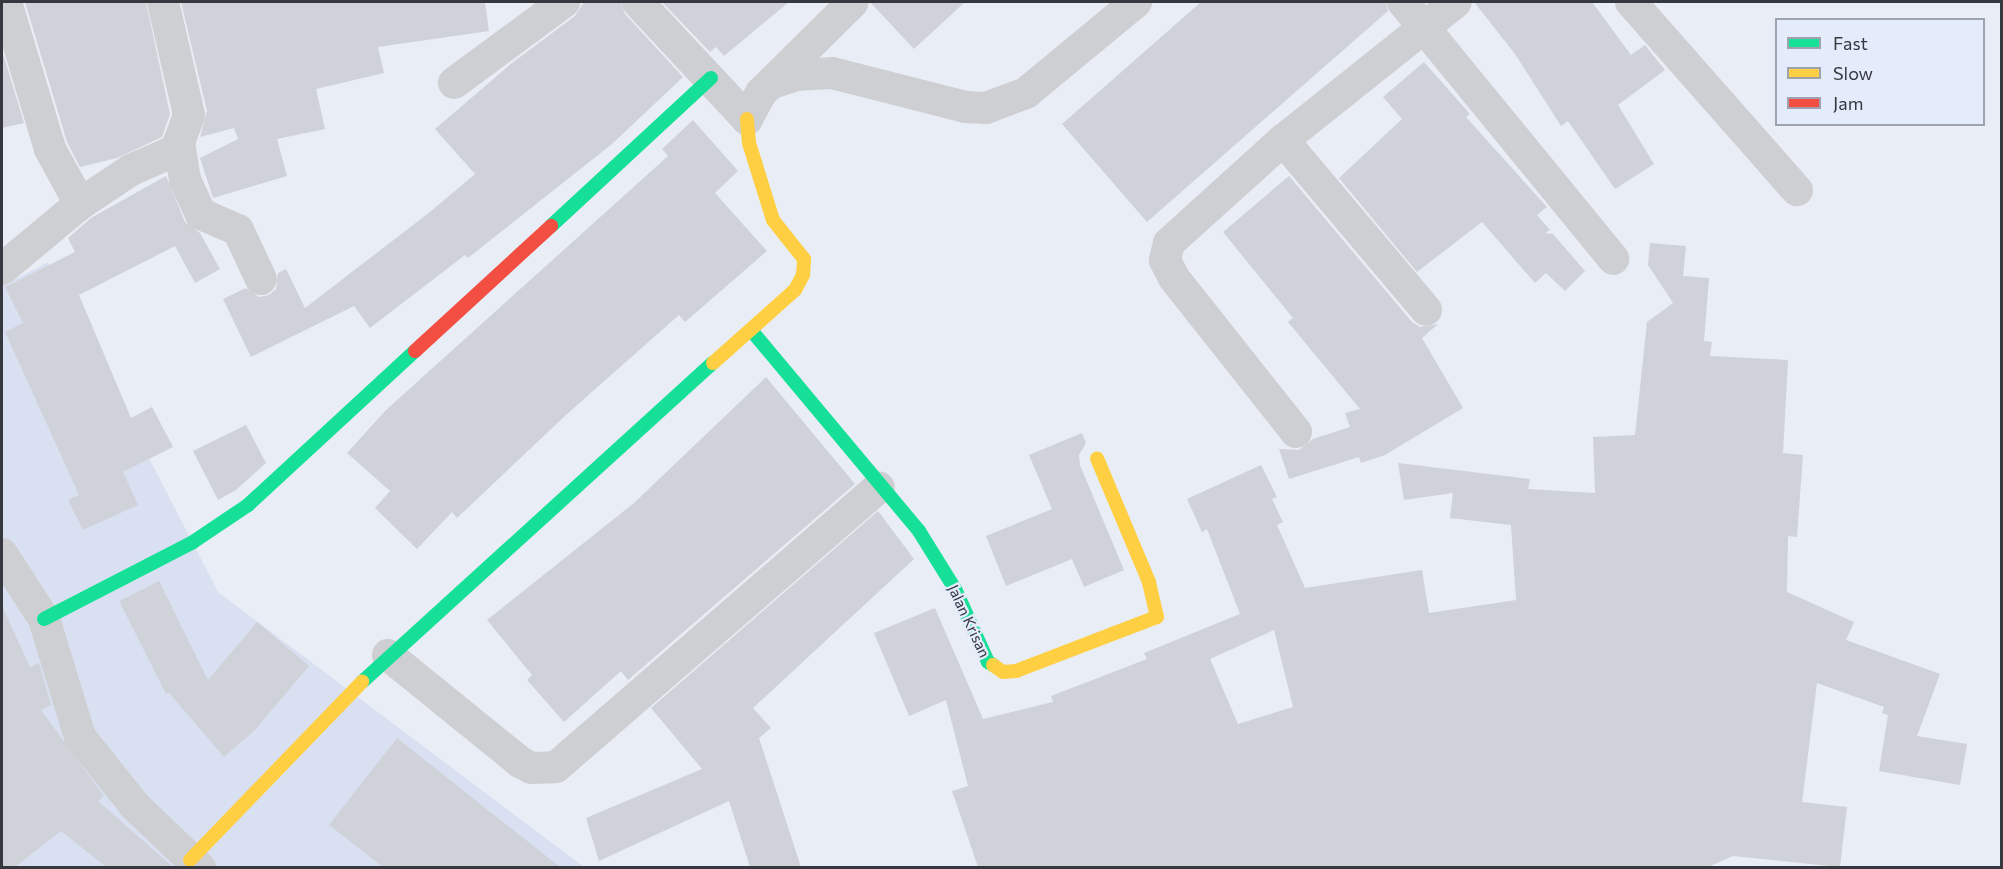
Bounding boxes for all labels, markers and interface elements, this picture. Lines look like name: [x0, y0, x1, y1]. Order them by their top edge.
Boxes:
legend: [1775, 18, 1985, 126]
text: Fast: [1833, 32, 1868, 54]
text: Slow: [1833, 62, 1873, 84]
text: Jam: [1833, 92, 1863, 114]
street label: Jalan Krisan: [944, 582, 994, 660]

